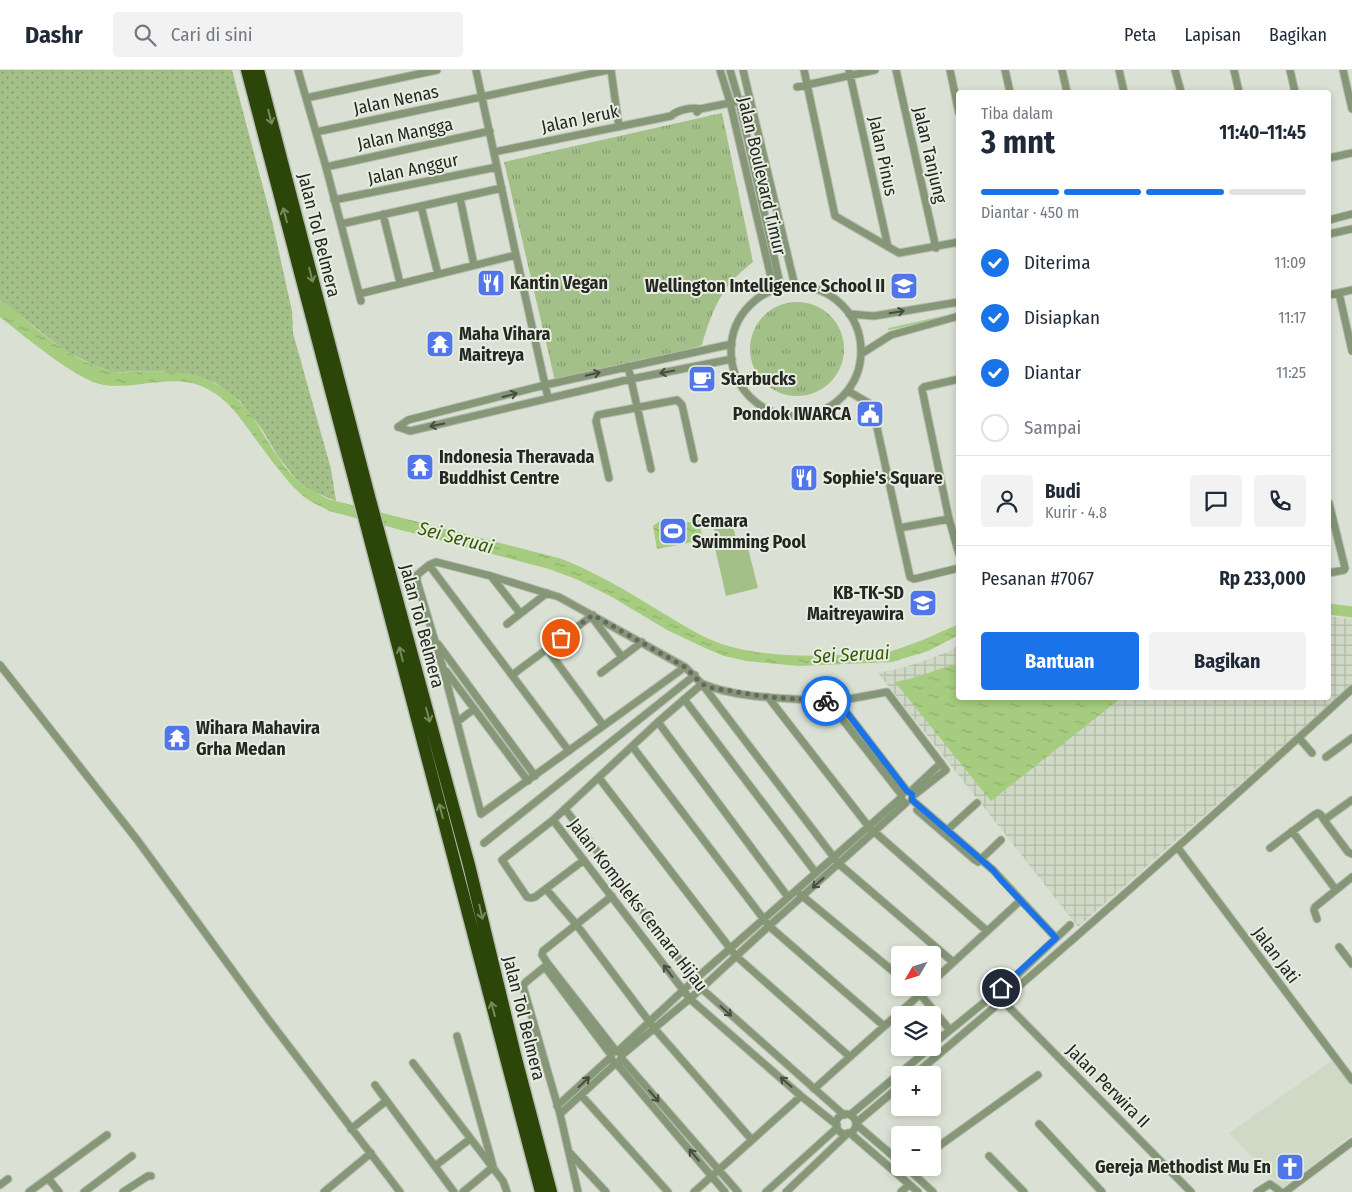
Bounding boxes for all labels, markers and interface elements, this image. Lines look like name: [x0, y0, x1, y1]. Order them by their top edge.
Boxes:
search box: [113, 12, 463, 57]
text: Dashr: [25, 21, 83, 49]
icon: search: [131, 21, 159, 49]
text: Cari di sini: [171, 23, 253, 46]
text: Peta: [1124, 24, 1156, 46]
text: Lapisan: [1184, 24, 1241, 46]
text: Bagikan: [1269, 24, 1327, 46]
street label: Jalan Nenas: [351, 80, 441, 120]
street label: Jalan Boulevard Timur: [733, 95, 791, 258]
street label: Jalan Jeruk: [539, 100, 621, 138]
text: Tiba dalam: [981, 104, 1053, 123]
street label: Jalan Tanjung: [908, 105, 952, 206]
one-way arrow: [266, 109, 275, 125]
street label: Jalan Mangga: [355, 113, 455, 155]
street label: Jalan Pinus: [864, 114, 902, 198]
text: 11:40–11:45: [1219, 121, 1306, 144]
text: 3 mnt: [981, 123, 1055, 161]
street label: Jalan Anggur: [366, 149, 461, 189]
street label: Jalan Tol Belmera: [293, 171, 345, 300]
text: Diantar · 450 m: [981, 203, 1079, 222]
one-way arrow: [280, 208, 289, 224]
icon: check: [981, 249, 1009, 277]
text: Diterima: [1024, 251, 1090, 274]
text: 11:09: [1274, 253, 1306, 272]
one-way arrow: [307, 266, 316, 282]
restaurant icon: Kantin Vegan: [476, 268, 506, 298]
school or university icon: Wellington Intelligence School II: [889, 271, 919, 301]
place label: Kantin Vegan: [510, 272, 608, 294]
place label: Wellington Intelligence School II: [645, 275, 885, 297]
icon: check: [981, 304, 1009, 332]
text: Disiapkan: [1024, 306, 1100, 329]
one-way arrow: [889, 307, 905, 317]
text: 11:17: [1278, 308, 1306, 327]
place label: Maha Vihara Maitreya: [459, 323, 551, 366]
temple icon: Maha Vihara Maitreya: [425, 329, 455, 359]
icon: check: [981, 359, 1009, 387]
text: Diantar: [1024, 361, 1081, 384]
text: 11:25: [1276, 363, 1306, 382]
cafe icon: Starbucks: [687, 364, 717, 394]
one-way arrow: [659, 368, 675, 377]
place label: Starbucks: [721, 368, 796, 390]
one-way arrow: [584, 369, 600, 378]
one-way arrow: [501, 390, 517, 399]
public building icon: Pondok IWARCA: [855, 399, 885, 429]
place label: Pondok IWARCA: [733, 403, 851, 425]
text: Sampai: [1024, 416, 1081, 439]
one-way arrow: [430, 421, 446, 430]
place label: Indonesia Theravada Buddhist Centre: [439, 446, 594, 489]
temple icon: Indonesia Theravada Buddhist Centre: [405, 452, 435, 482]
restaurant icon: Sophie's Square: [789, 463, 819, 493]
place label: Sophie's Square: [823, 467, 943, 489]
button: person: [981, 475, 1033, 527]
button: chat: [1190, 475, 1242, 527]
button: phone: [1254, 475, 1306, 527]
text: Budi: [1045, 480, 1081, 503]
text: Kurir · 4.8: [1045, 503, 1107, 522]
place label: Cemara Swimming Pool: [692, 510, 806, 553]
water label: Sei Seruai: [415, 516, 496, 559]
sports icon: Cemara Swimming Pool: [658, 516, 688, 546]
street label: Jalan Tol Belmera: [395, 562, 449, 691]
text: Pesanan #7067: [981, 567, 1094, 590]
text: Rp 233,000: [1219, 567, 1306, 590]
place label: KB-TK-SD Maitreyawira: [807, 582, 904, 625]
school or university icon: KB-TK-SD Maitreyawira: [908, 588, 938, 618]
pin: [540, 617, 582, 659]
icon: bag: [547, 624, 575, 652]
button: Bantuan: [981, 632, 1139, 690]
button: Bagikan: [1149, 632, 1306, 690]
water label: Sei Seruai: [811, 641, 890, 668]
one-way arrow: [396, 646, 405, 662]
courier: [801, 676, 851, 726]
icon: bike: [812, 687, 840, 715]
one-way arrow: [424, 706, 434, 722]
place label: Wihara Mahavira Grha Medan: [196, 717, 320, 760]
temple icon: Wihara Mahavira Grha Medan: [162, 723, 192, 753]
one-way arrow: [436, 804, 445, 820]
street label: Jalan Kompleks Cemara Hijau: [563, 814, 713, 996]
one-way arrow: [811, 877, 824, 888]
one-way arrow: [477, 904, 486, 920]
street label: Jalan Jati: [1248, 922, 1304, 988]
north arrow: [891, 946, 941, 996]
map controls: [891, 946, 941, 1176]
street label: Jalan Tol Belmera: [498, 954, 550, 1083]
one-way arrow: [663, 964, 673, 978]
pin: [980, 967, 1022, 1009]
icon: home: [987, 974, 1015, 1002]
one-way arrow: [488, 1002, 497, 1018]
one-way arrow: [719, 1005, 732, 1017]
button: layers: [891, 1006, 941, 1056]
street label: Jalan Perwira II: [1062, 1040, 1154, 1132]
button: +: [891, 1066, 941, 1116]
one-way arrow: [578, 1076, 590, 1088]
one-way arrow: [779, 1077, 792, 1088]
one-way arrow: [648, 1089, 659, 1102]
button: −: [891, 1126, 941, 1176]
one-way arrow: [688, 1149, 699, 1162]
church icon: Gereja Methodist Mu En: [1275, 1152, 1305, 1182]
place label: Gereja Methodist Mu En: [1095, 1156, 1271, 1178]

